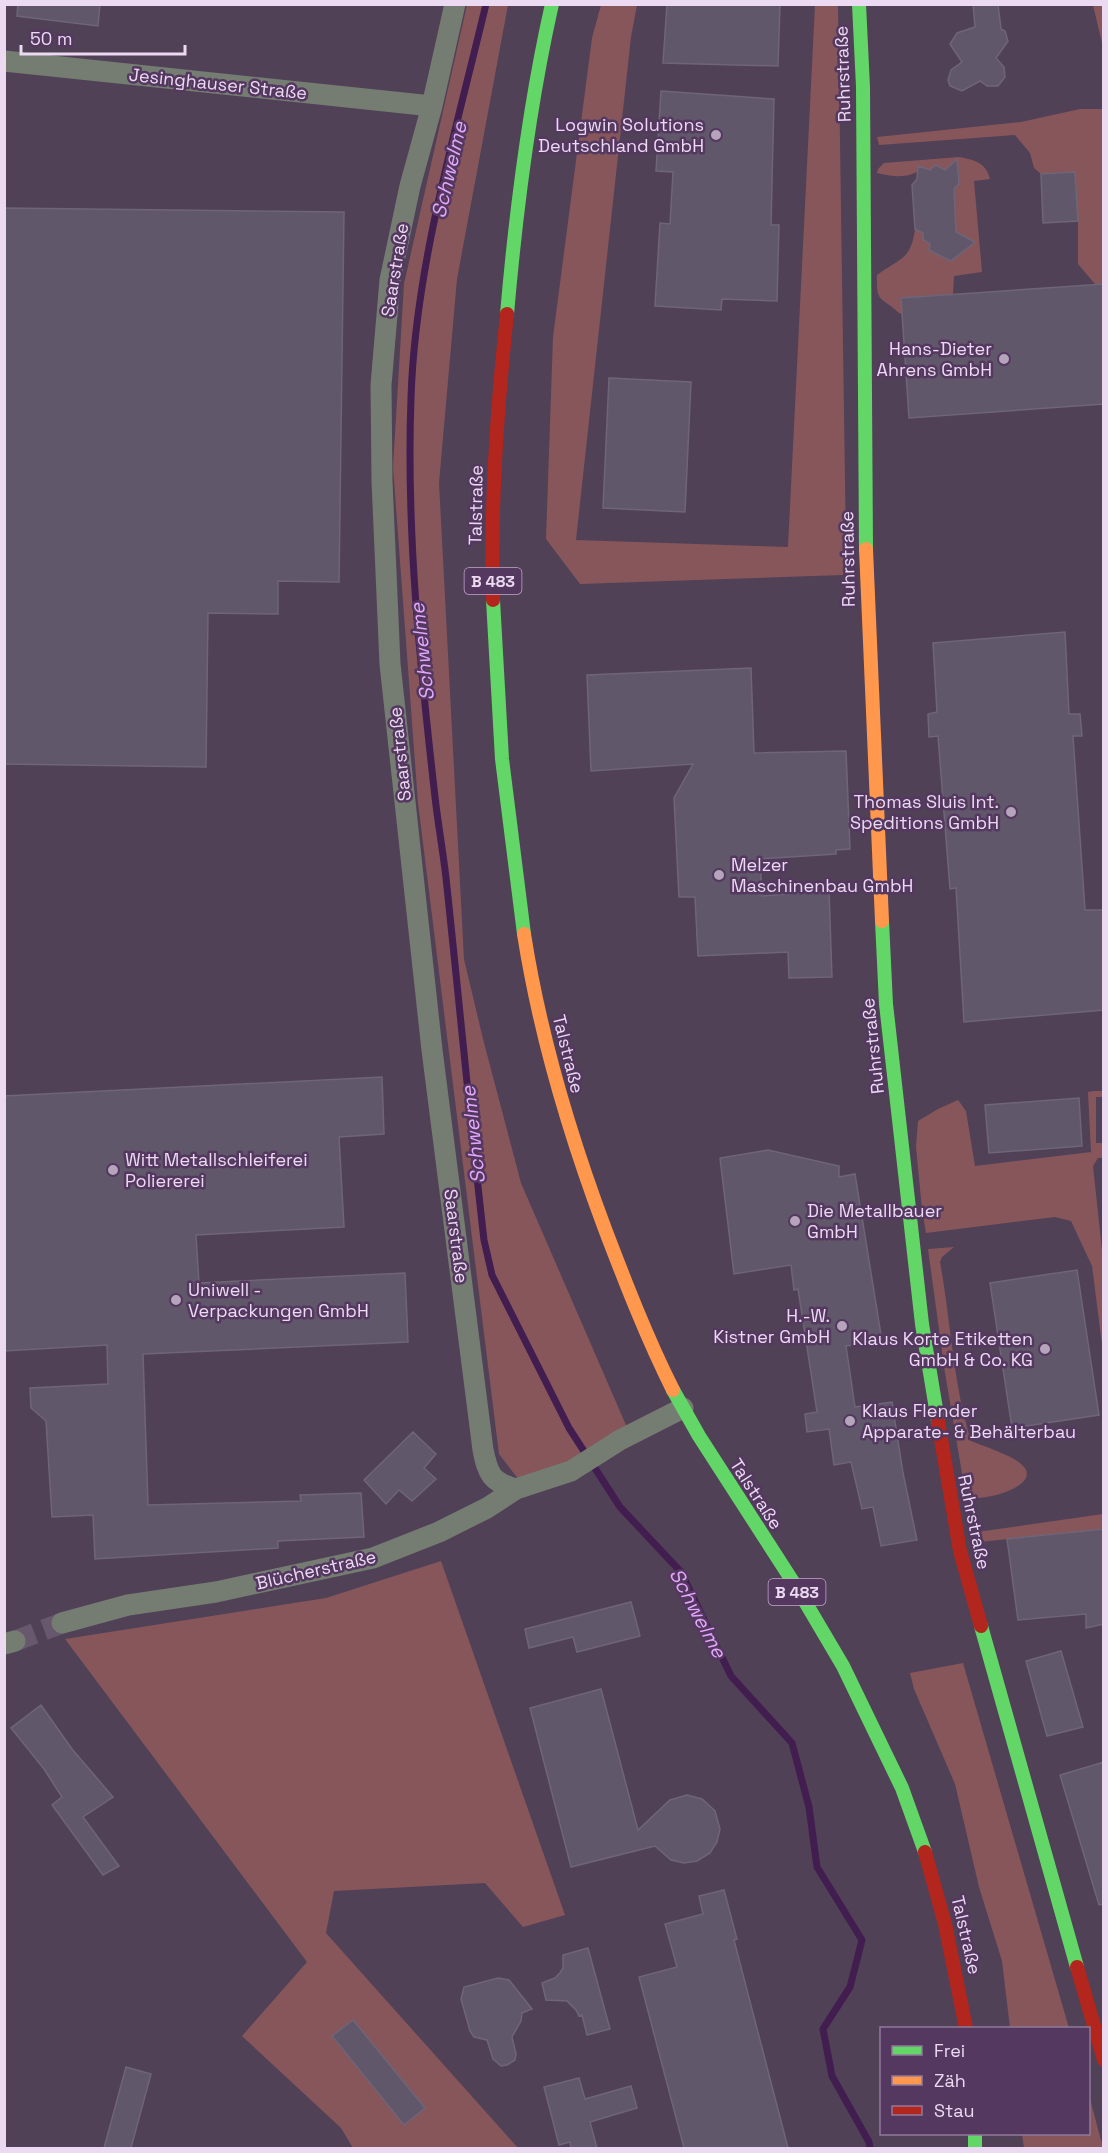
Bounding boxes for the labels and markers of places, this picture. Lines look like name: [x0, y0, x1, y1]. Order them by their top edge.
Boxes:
place label: Logwin Solutions Deutschland GmbH: [538, 113, 704, 157]
marker: Logwin Solutions Deutschland GmbH: [709, 128, 723, 142]
place label: Hans-Dieter Ahrens GmbH: [877, 337, 992, 381]
marker: Hans-Dieter Ahrens GmbH: [997, 352, 1011, 366]
place label: Thomas Sluis Int. Speditions GmbH: [850, 790, 999, 834]
marker: Thomas Sluis Int. Speditions GmbH: [1004, 805, 1018, 819]
place label: Melzer Maschinenbau GmbH: [731, 853, 913, 897]
marker: Melzer Maschinenbau GmbH: [712, 868, 726, 882]
place label: Witt Metallschleiferei Poliererei: [125, 1148, 308, 1192]
marker: Witt Metallschleiferei Poliererei: [106, 1163, 120, 1177]
place label: Die Metallbauer GmbH: [807, 1199, 942, 1243]
marker: Die Metallbauer GmbH: [788, 1214, 802, 1228]
place label: Uniwell - Verpackungen GmbH: [188, 1278, 369, 1322]
marker: Uniwell - Verpackungen GmbH: [169, 1293, 183, 1307]
place label: H.-W. Kistner GmbH: [713, 1304, 830, 1348]
marker: H.-W. Kistner GmbH: [835, 1319, 849, 1333]
place label: Klaus Korte Etiketten GmbH & Co. KG: [852, 1327, 1033, 1371]
marker: Klaus Korte Etiketten GmbH & Co. KG: [1038, 1342, 1052, 1356]
place label: Klaus Flender Apparate- & Behälterbau: [862, 1399, 1076, 1443]
marker: Klaus Flender Apparate- & Behälterbau: [843, 1414, 857, 1428]

